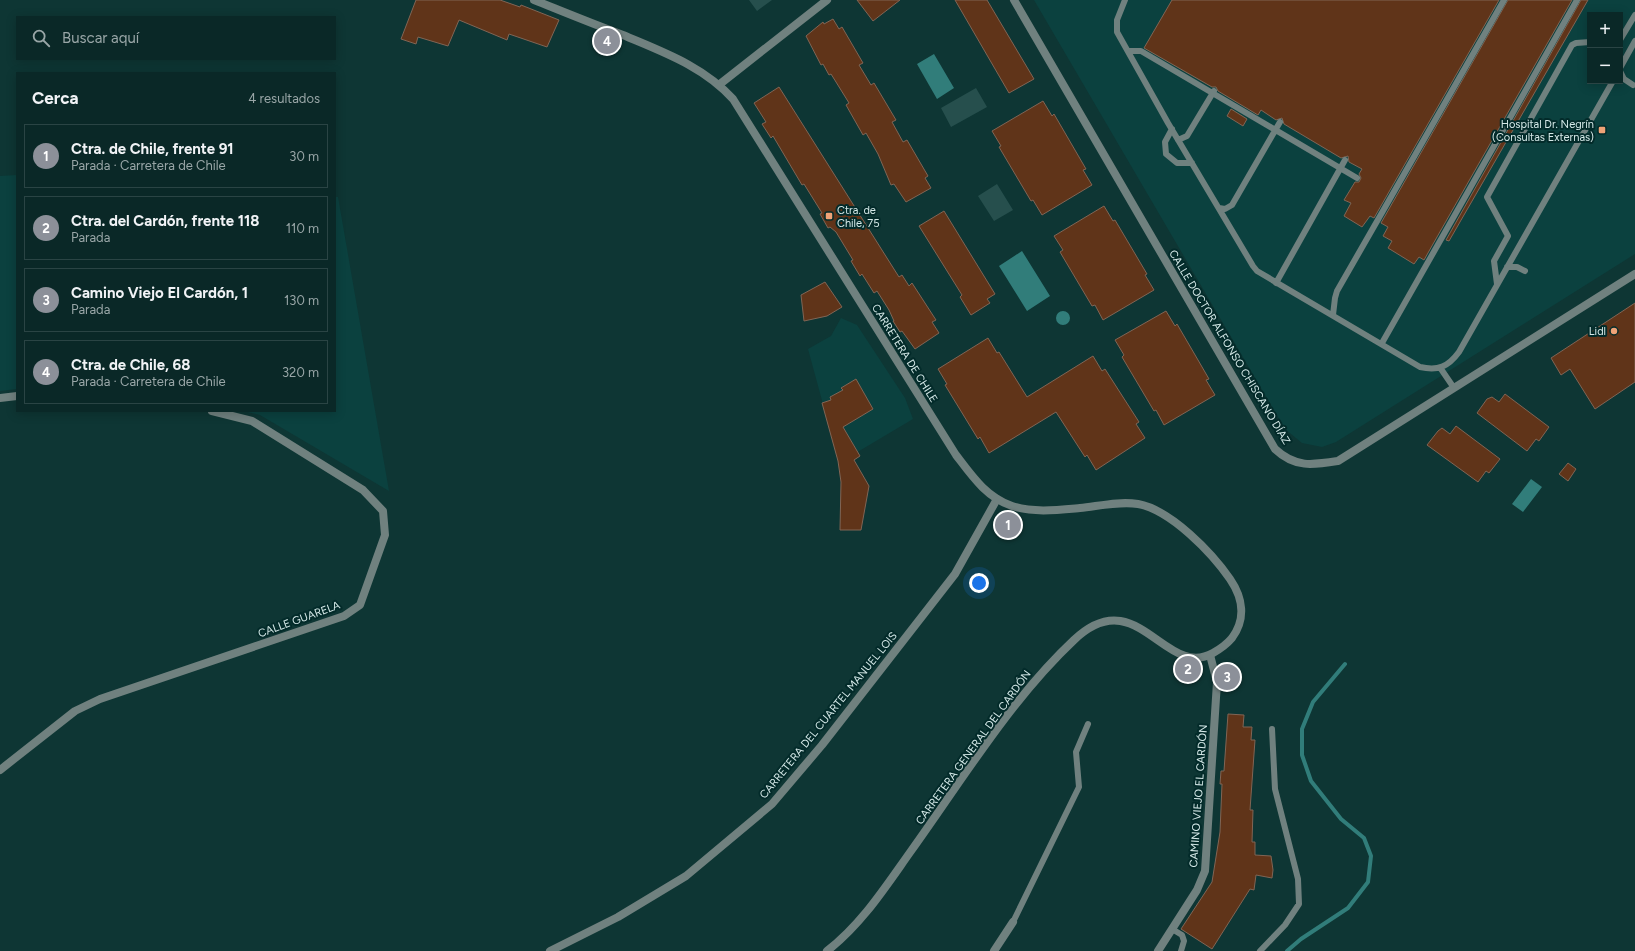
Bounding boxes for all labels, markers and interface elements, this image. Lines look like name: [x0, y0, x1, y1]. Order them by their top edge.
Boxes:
map controls: [1587, 12, 1623, 84]
button: +: [1587, 12, 1623, 48]
search box: [16, 16, 336, 60]
pin: 4: [594, 26, 620, 56]
icon: search: [30, 27, 52, 49]
text: Buscar aquí: [62, 29, 139, 47]
button: −: [1587, 48, 1623, 84]
text: Cerca: [32, 88, 79, 108]
text: 4 resultados: [248, 91, 320, 106]
place label: Hospital Dr. Negrín (Consultas Externas): [1492, 118, 1594, 144]
marker: Hospital Dr. Negrín (Consultas Externas): [1597, 125, 1607, 135]
text: Ctra. de Chile, frente 91: [71, 140, 234, 158]
text: 1: [43, 149, 49, 164]
text: 30 m: [289, 149, 319, 164]
text: Parada · Carretera de Chile: [71, 158, 226, 173]
place label: Ctra. de Chile, 75: [837, 204, 879, 230]
marker: Ctra. de Chile, 75: [824, 211, 834, 221]
text: Ctra. del Cardón, frente 118: [71, 212, 260, 230]
text: 2: [42, 221, 50, 236]
text: 110 m: [286, 221, 319, 236]
text: Parada: [71, 230, 110, 245]
street label: CALLE DOCTOR ALFONSO CHISCANO DÍAZ: [1166, 248, 1293, 447]
text: Camino Viejo El Cardón, 1: [71, 284, 248, 302]
text: 3: [42, 293, 50, 308]
text: 130 m: [284, 293, 319, 308]
text: Parada: [71, 302, 110, 317]
street label: CARRETERA DE CHILE: [869, 302, 940, 405]
place label: Lidl: [1589, 325, 1606, 338]
marker: Lidl: [1609, 326, 1619, 336]
text: Ctra. de Chile, 68: [71, 356, 190, 374]
text: 4: [42, 365, 50, 380]
text: 320 m: [282, 365, 319, 380]
text: Parada · Carretera de Chile: [71, 374, 226, 389]
pin: 1: [995, 510, 1021, 540]
your location: [969, 573, 989, 593]
street label: CALLE GUARELA: [256, 598, 342, 640]
street label: CARRETERA DEL CUARTEL MANUEL LOIS: [757, 629, 900, 801]
pin: 2: [1175, 654, 1201, 684]
pin: 3: [1214, 662, 1240, 692]
street label: CARRETERA GENERAL DEL CARDÓN: [912, 667, 1034, 827]
street label: CAMINO VIEJO EL CARDÓN: [1186, 724, 1210, 868]

